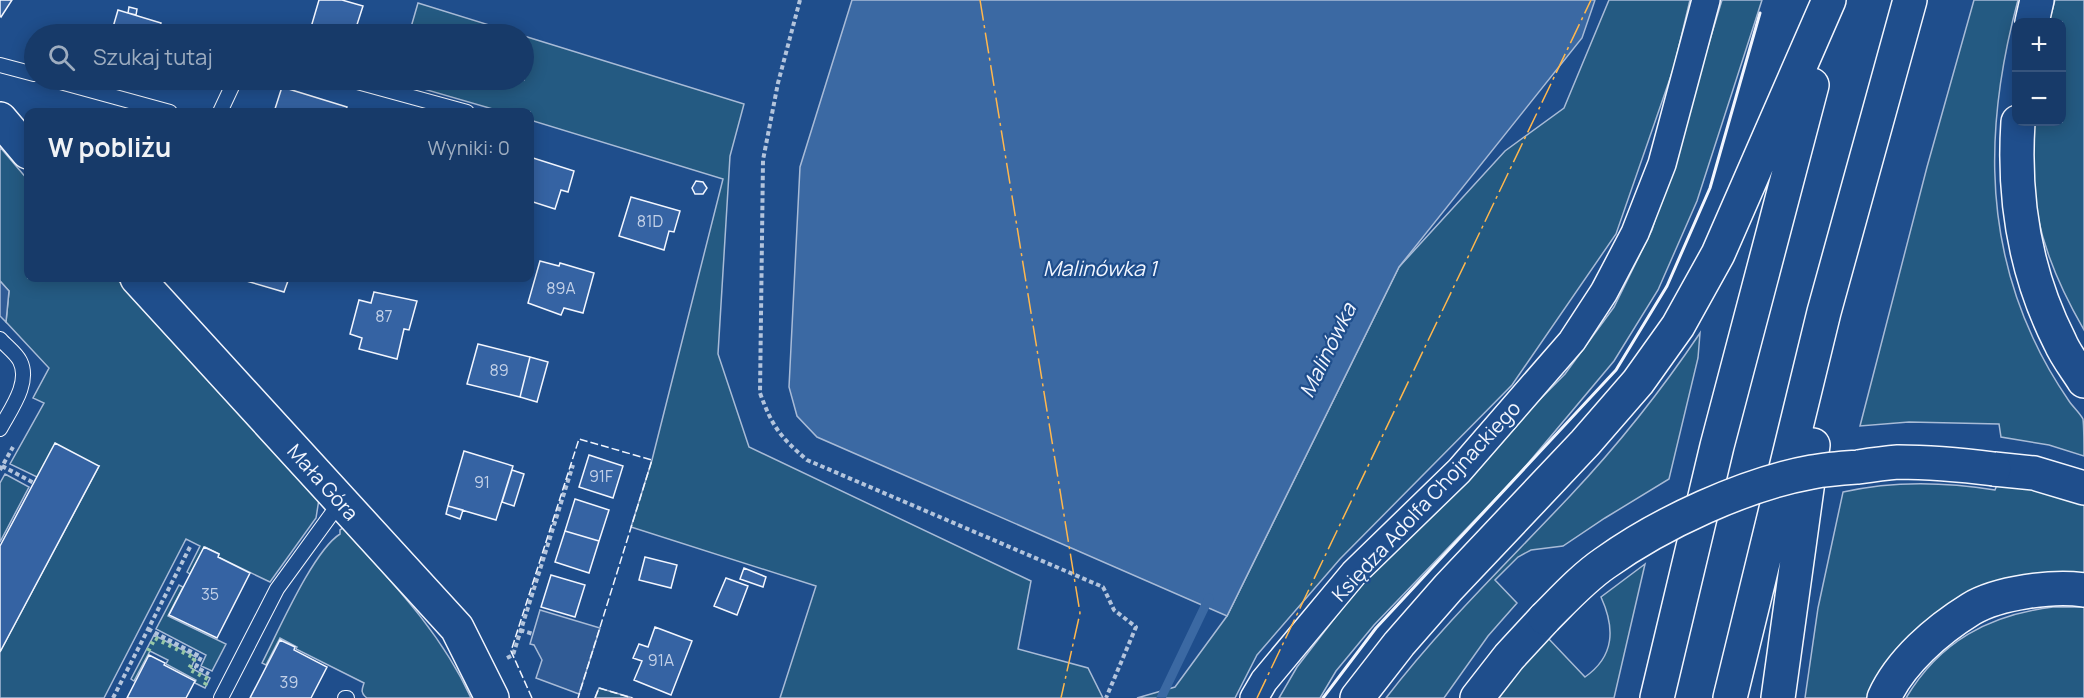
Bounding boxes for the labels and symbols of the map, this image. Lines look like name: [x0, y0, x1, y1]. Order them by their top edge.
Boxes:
house number: 81D: [637, 210, 663, 232]
water label: Malinówka 1: [1043, 254, 1159, 282]
house number: 89A: [546, 277, 576, 299]
water label: Malinówka: [1292, 297, 1362, 402]
house number: 87: [375, 305, 393, 327]
house number: 89: [489, 359, 509, 381]
street label: Księdza Adolfa Chojnackiego: [1326, 395, 1526, 607]
street label: Mała Góra: [282, 438, 364, 526]
house number: 91F: [589, 465, 613, 487]
house number: 91: [474, 471, 490, 493]
house number: 35: [201, 583, 219, 605]
house number: 91A: [648, 649, 674, 671]
house number: 39: [280, 671, 298, 693]

